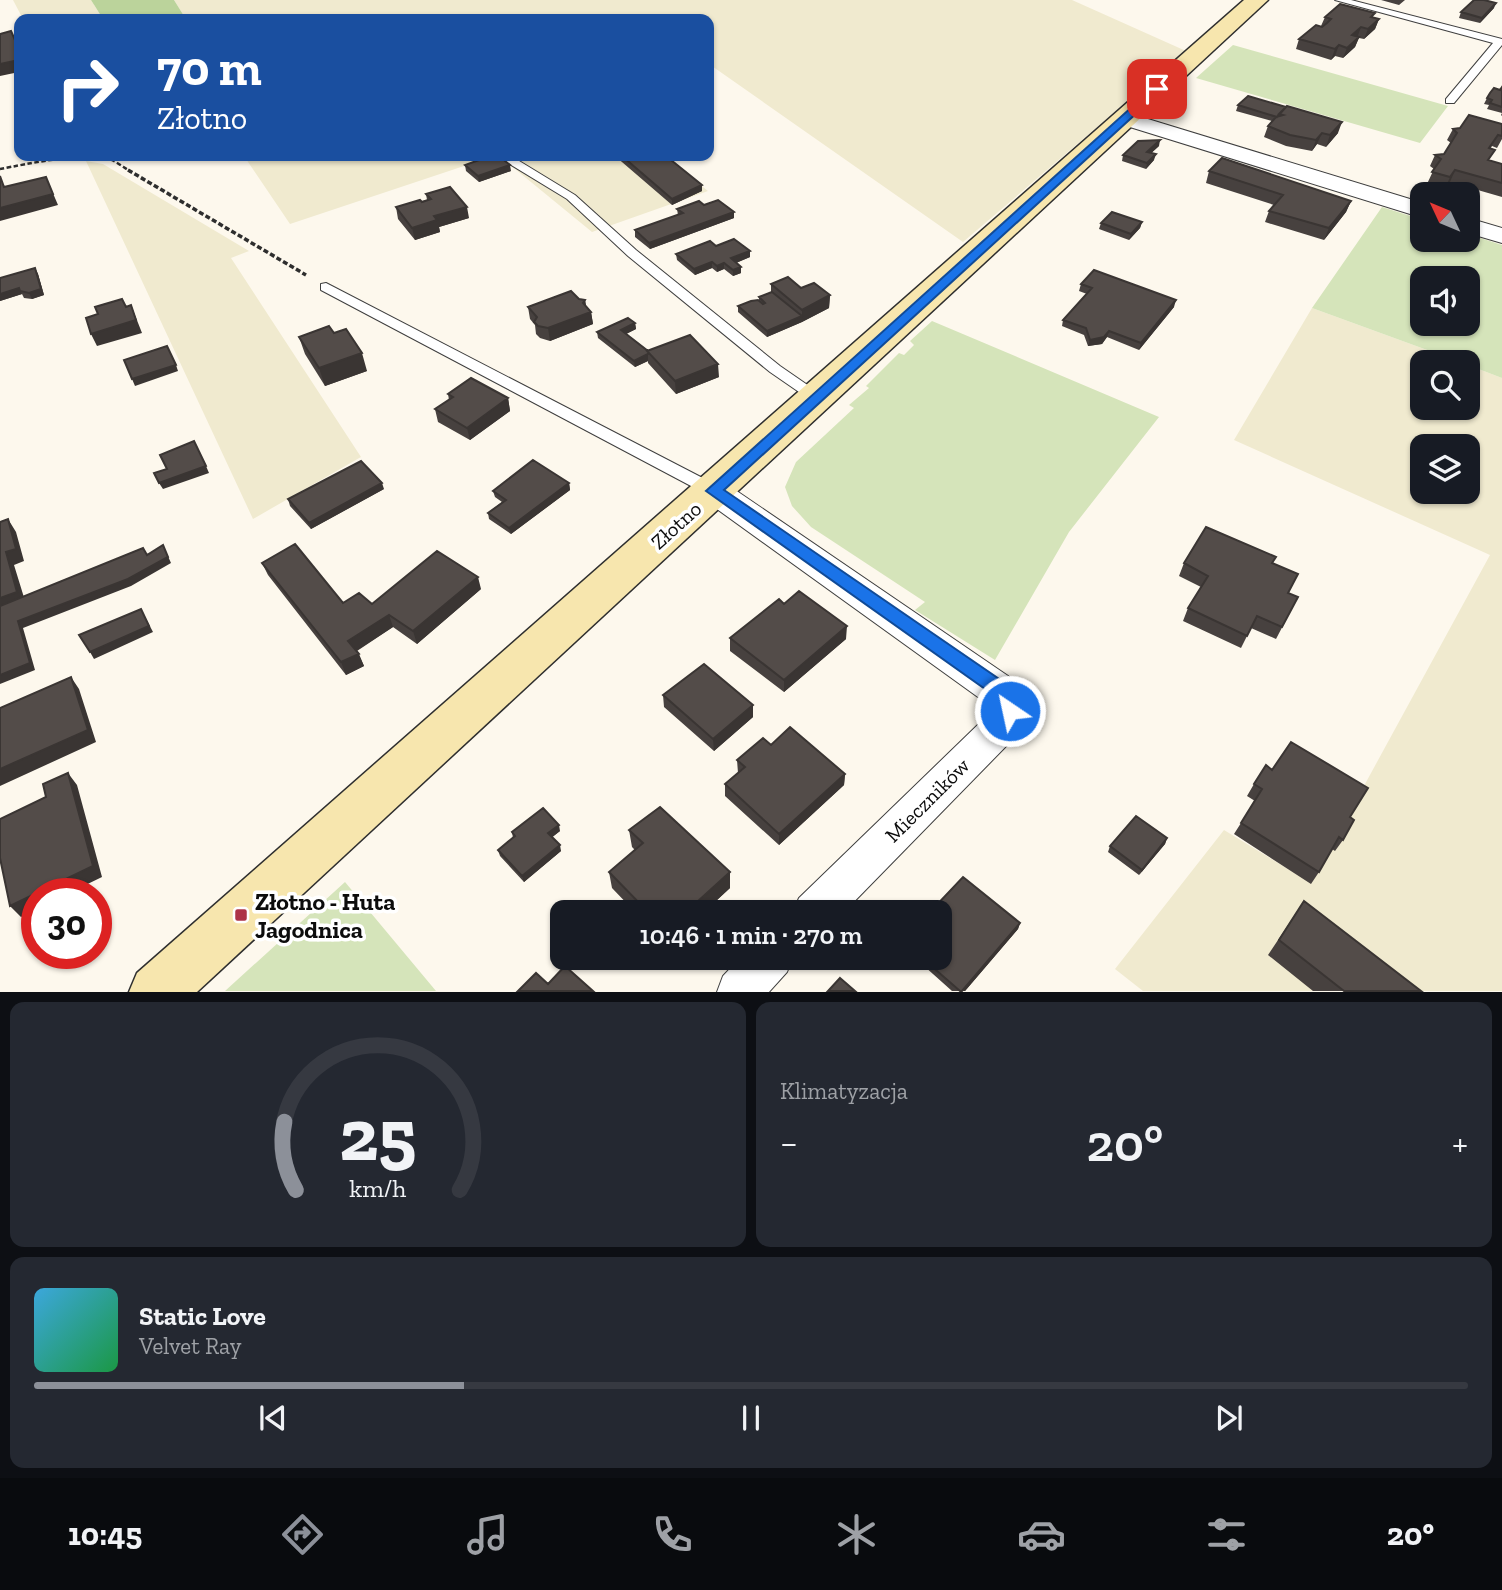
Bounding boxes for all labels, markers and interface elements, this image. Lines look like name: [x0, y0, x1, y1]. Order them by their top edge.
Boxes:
text: 70 m: [157, 39, 262, 98]
icon: right: [42, 42, 133, 133]
pin: [1127, 59, 1187, 119]
icon: arrive: [1138, 70, 1176, 108]
text: Złotno: [157, 99, 247, 137]
north arrow: [1410, 182, 1480, 252]
map controls: [1410, 182, 1480, 504]
button: sound: [1410, 266, 1480, 336]
button: search: [1410, 350, 1480, 420]
button: layers: [1410, 434, 1480, 504]
street label: Złotno: [646, 496, 706, 554]
position arrow: [973, 674, 1047, 748]
street label: Mieczników: [880, 753, 974, 847]
speed limit sign: 30: [21, 878, 112, 969]
place label: Złotno - Huta Jagodnica: [255, 887, 395, 944]
marker: Złotno - Huta Jagodnica: [233, 907, 249, 923]
text: 10:46 · 1 min · 270 m: [640, 919, 862, 951]
text: Klimatyzacja: [780, 1077, 908, 1105]
text: 25: [339, 1092, 417, 1180]
text: 20°: [1086, 1112, 1163, 1174]
text: −: [780, 1120, 798, 1166]
text: +: [1452, 1120, 1468, 1166]
text: km/h: [349, 1173, 407, 1203]
text: Static Love: [139, 1300, 266, 1332]
text: Velvet Ray: [139, 1332, 241, 1360]
icon: previous: [254, 1399, 292, 1437]
icon: pause: [732, 1399, 770, 1437]
icon: next: [1210, 1399, 1248, 1437]
icon: directions: [278, 1510, 327, 1559]
icon: music: [463, 1510, 512, 1559]
icon: phone: [648, 1510, 697, 1559]
icon: climate: [832, 1510, 881, 1559]
icon: car: [1017, 1510, 1066, 1559]
icon: filters: [1202, 1510, 1251, 1559]
text: 10:45: [68, 1515, 142, 1553]
text: 20°: [1387, 1515, 1434, 1553]

